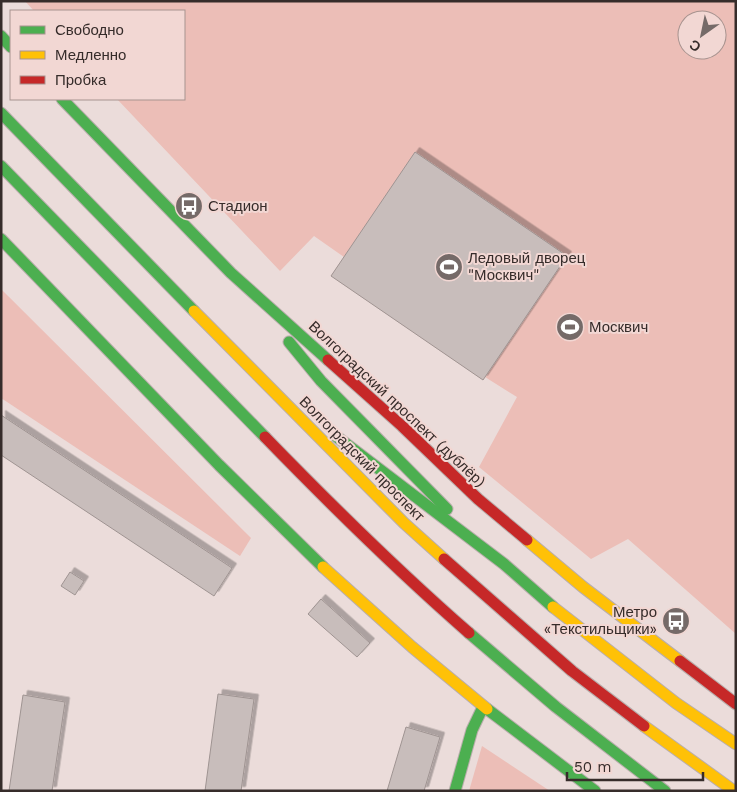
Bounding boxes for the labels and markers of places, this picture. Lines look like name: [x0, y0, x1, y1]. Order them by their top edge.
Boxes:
bus stop icon: Стадион: [174, 191, 204, 221]
place label: Стадион: [208, 197, 268, 215]
place label: Ледовый дворец "Москвич": [468, 249, 586, 284]
sports icon: Ледовый дворец "Москвич": [434, 252, 464, 282]
sports icon: Москвич: [555, 312, 585, 342]
place label: Москвич: [589, 318, 648, 336]
place label: Метро «Текстильщики»: [544, 603, 657, 638]
bus stop icon: Метро «Текстильщики»: [661, 606, 691, 636]

